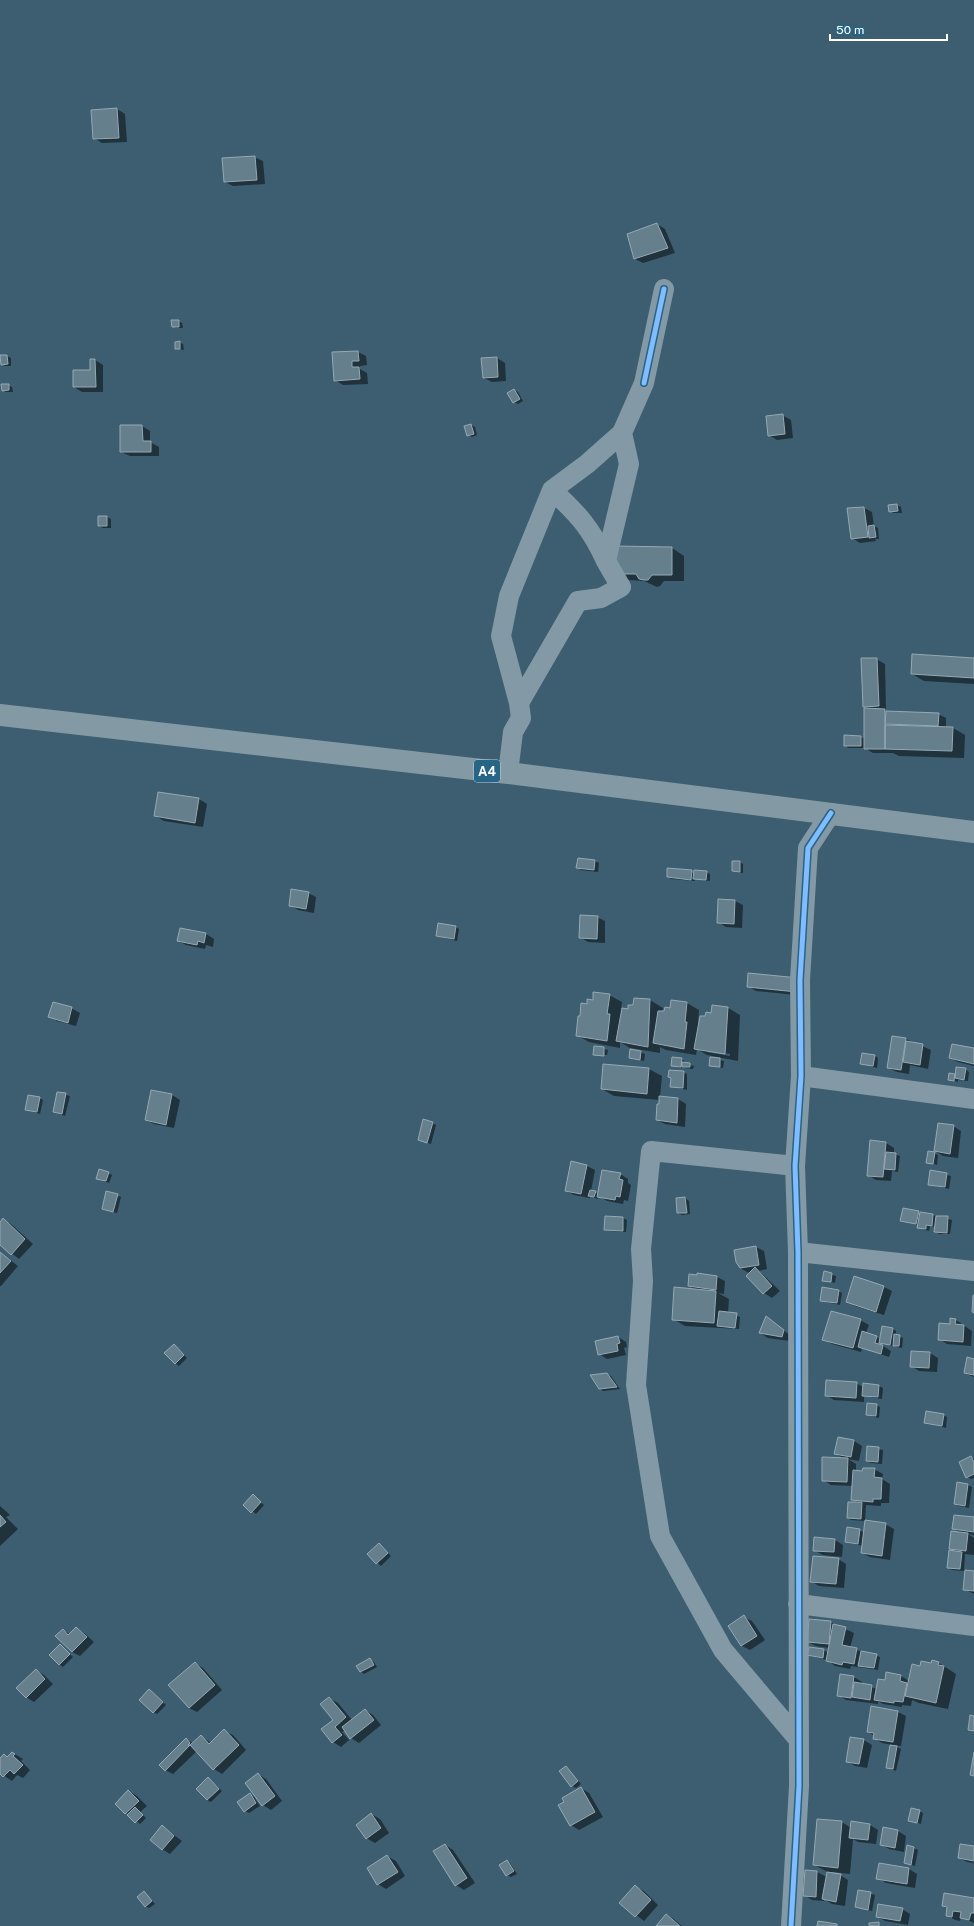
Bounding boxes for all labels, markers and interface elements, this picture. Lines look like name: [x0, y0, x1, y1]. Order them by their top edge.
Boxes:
scale bar: [830, 16, 947, 42]
text: 50 m: [836, 23, 864, 37]
road number: A4: [474, 760, 500, 782]

